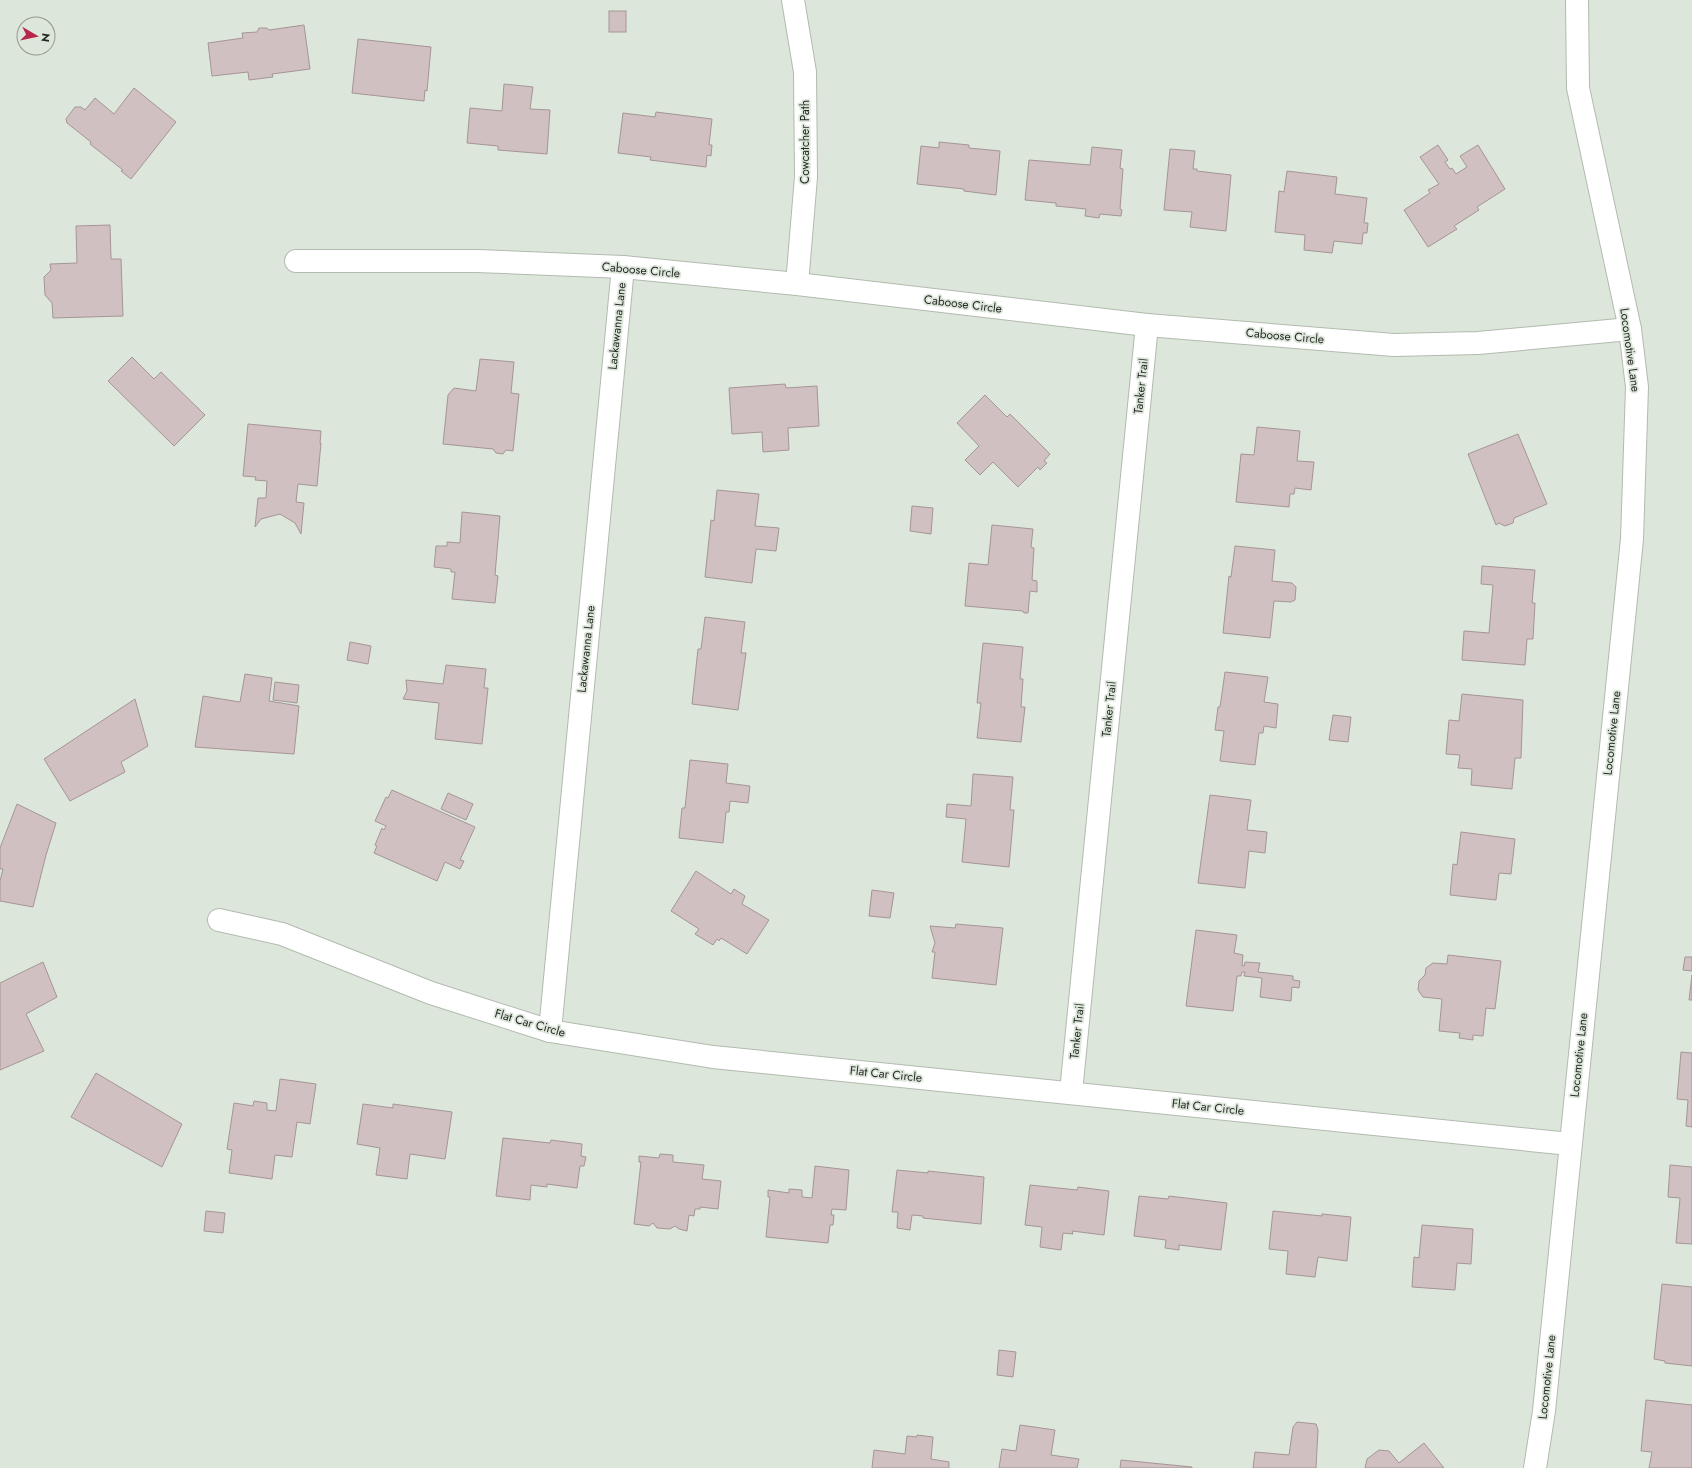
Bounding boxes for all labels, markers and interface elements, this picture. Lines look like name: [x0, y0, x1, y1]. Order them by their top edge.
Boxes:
north arrow: [16, 16, 56, 56]
text: N: [37, 32, 54, 43]
street label: Cowcatcher Path: [796, 100, 814, 184]
street label: Caboose Circle: [601, 258, 681, 282]
street label: Lackawanna Lane: [603, 282, 631, 370]
street label: Caboose Circle: [923, 290, 1003, 318]
street label: Locomotive Lane: [1615, 307, 1645, 393]
street label: Caboose Circle: [1245, 324, 1325, 348]
street label: Tanker Trail: [1129, 357, 1153, 415]
street label: Lackawanna Lane: [572, 605, 600, 693]
street label: Tanker Trail: [1097, 680, 1121, 738]
street label: Locomotive Lane: [1599, 690, 1625, 776]
street label: Tanker Trail: [1065, 1002, 1089, 1060]
street label: Flat Car Circle: [493, 1004, 567, 1042]
street label: Locomotive Lane: [1566, 1012, 1592, 1098]
street label: Flat Car Circle: [849, 1061, 923, 1087]
street label: Flat Car Circle: [1171, 1094, 1245, 1120]
street label: Locomotive Lane: [1534, 1334, 1560, 1420]

